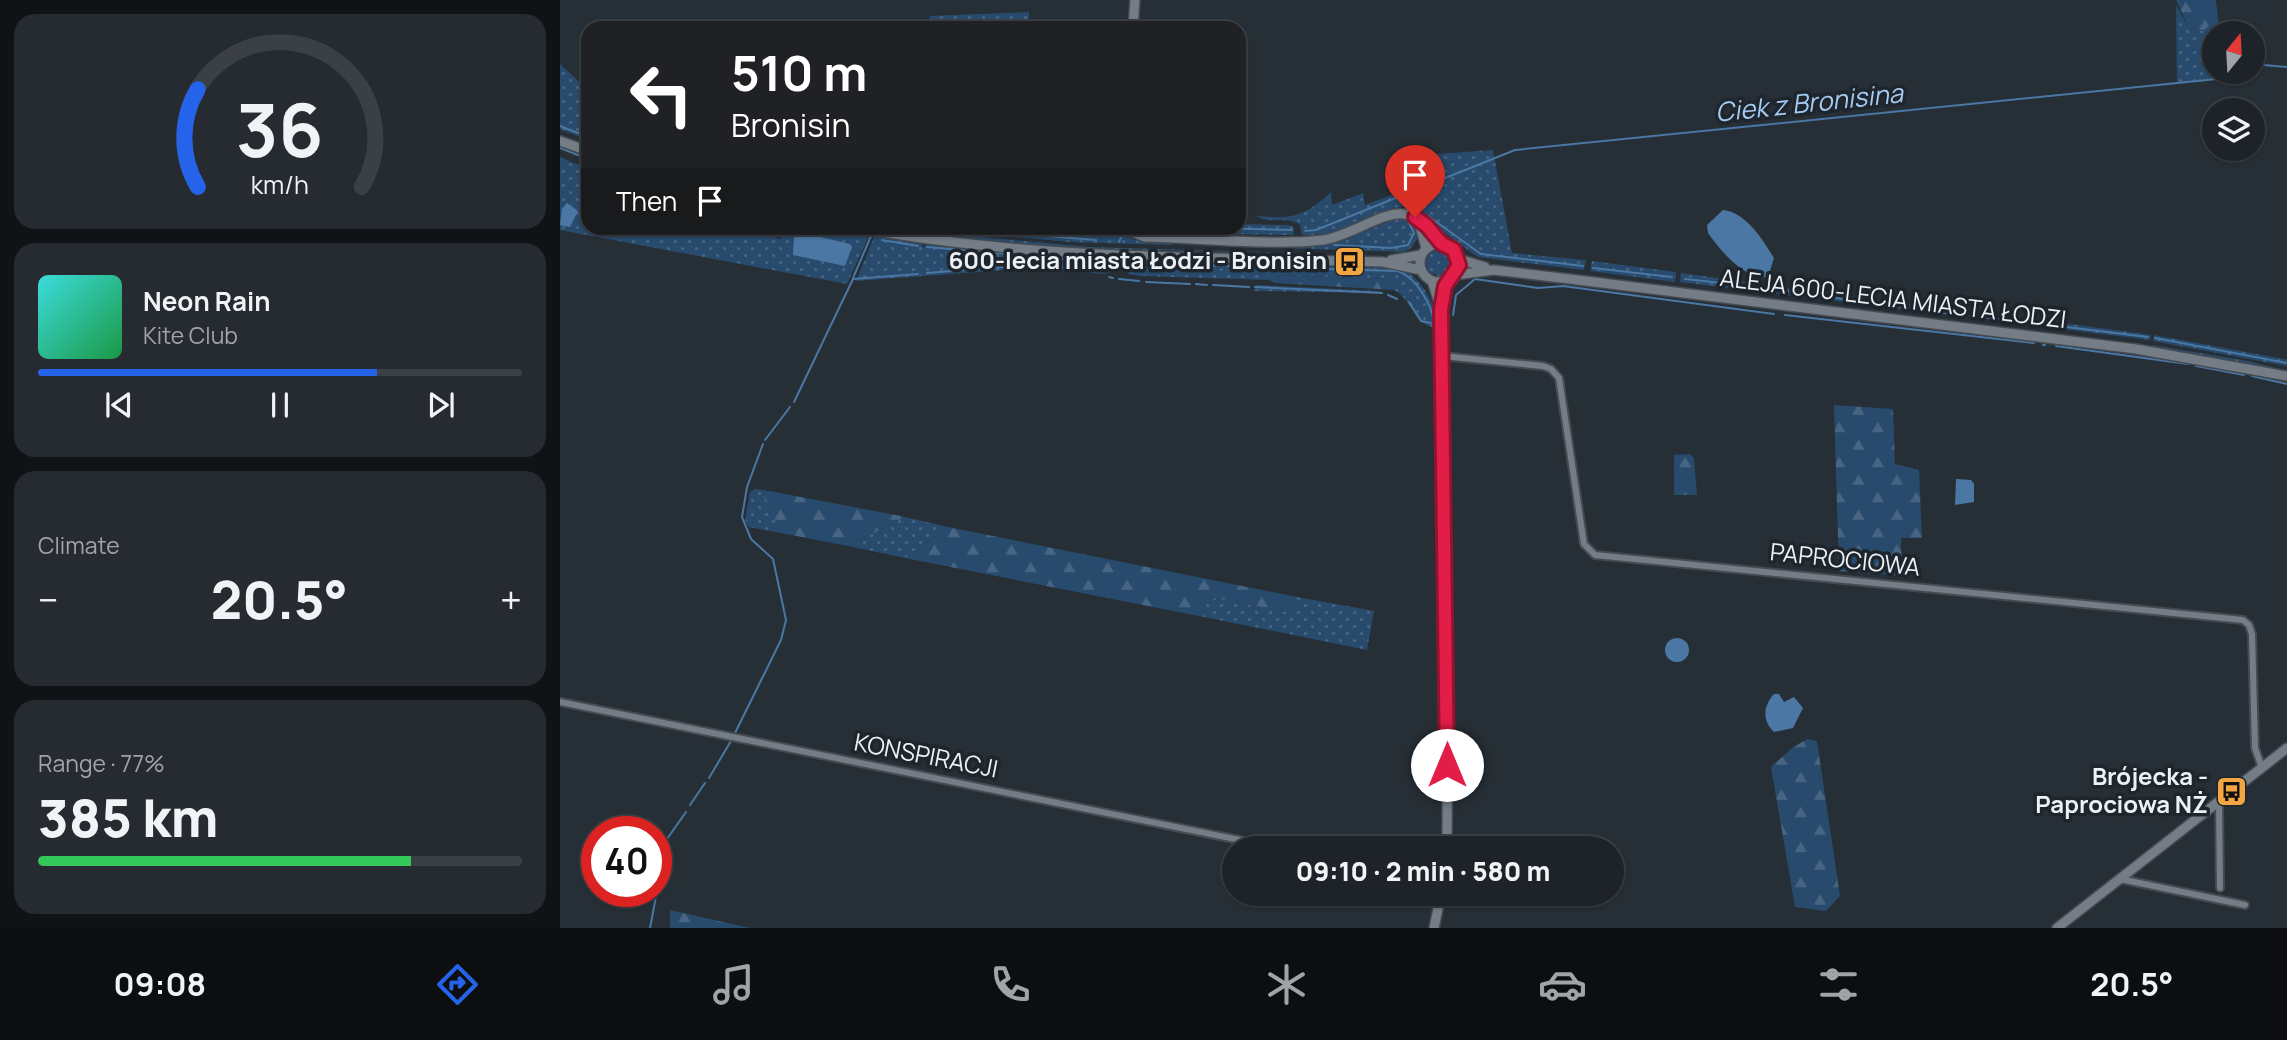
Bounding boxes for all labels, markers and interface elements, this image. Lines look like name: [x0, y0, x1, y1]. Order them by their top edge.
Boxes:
north arrow: [2202, 21, 2264, 84]
map controls: [2202, 21, 2265, 161]
text: 510 m: [731, 39, 867, 106]
icon: left: [616, 49, 707, 140]
water label: Ciek z Bronisina: [1713, 74, 1906, 130]
text: 36: [236, 80, 324, 180]
button: layers: [2202, 98, 2265, 161]
text: Bronisin: [731, 103, 851, 147]
pin: [1385, 145, 1445, 217]
icon: arrive: [1396, 156, 1434, 194]
text: km/h: [251, 167, 309, 202]
icon: arrive: [691, 182, 729, 220]
text: Then: [616, 183, 677, 219]
place label: 600-lecia miasta Łodzi - Bronisin: [948, 243, 1327, 276]
bus stop icon: 600-lecia miasta Łodzi - Bronisin: [1333, 244, 1367, 278]
street label: ALEJA 600-LECIA MIASTA ŁODZI: [1718, 260, 2068, 335]
text: Neon Rain: [143, 283, 271, 319]
text: Kite Club: [143, 319, 238, 351]
icon: previous: [100, 386, 138, 424]
icon: pause: [261, 386, 299, 424]
icon: next: [422, 386, 460, 424]
text: Climate: [38, 529, 120, 561]
street label: PAPROCIOWA: [1768, 534, 1922, 583]
text: 20.5°: [211, 564, 348, 635]
text: −: [38, 573, 59, 625]
text: +: [500, 573, 522, 625]
street label: KONSPIRACJI: [852, 724, 1001, 785]
position arrow: [1410, 728, 1484, 802]
text: Range · 77%: [38, 747, 165, 779]
place label: Brójecka - Paprociowa NŻ: [2035, 759, 2208, 820]
bus stop icon: Brójecka - Paprociowa NŻ: [2214, 774, 2248, 808]
text: 385 km: [38, 782, 219, 853]
speed limit sign: 40: [581, 816, 672, 907]
text: 09:10 · 2 min · 580 m: [1296, 853, 1550, 889]
icon: directions: [433, 960, 482, 1009]
icon: music: [709, 960, 758, 1009]
icon: phone: [986, 960, 1035, 1009]
icon: climate: [1262, 960, 1311, 1009]
icon: car: [1538, 960, 1587, 1009]
icon: filters: [1814, 960, 1863, 1009]
text: 09:08: [114, 962, 206, 1006]
text: 20.5°: [2090, 962, 2173, 1006]

